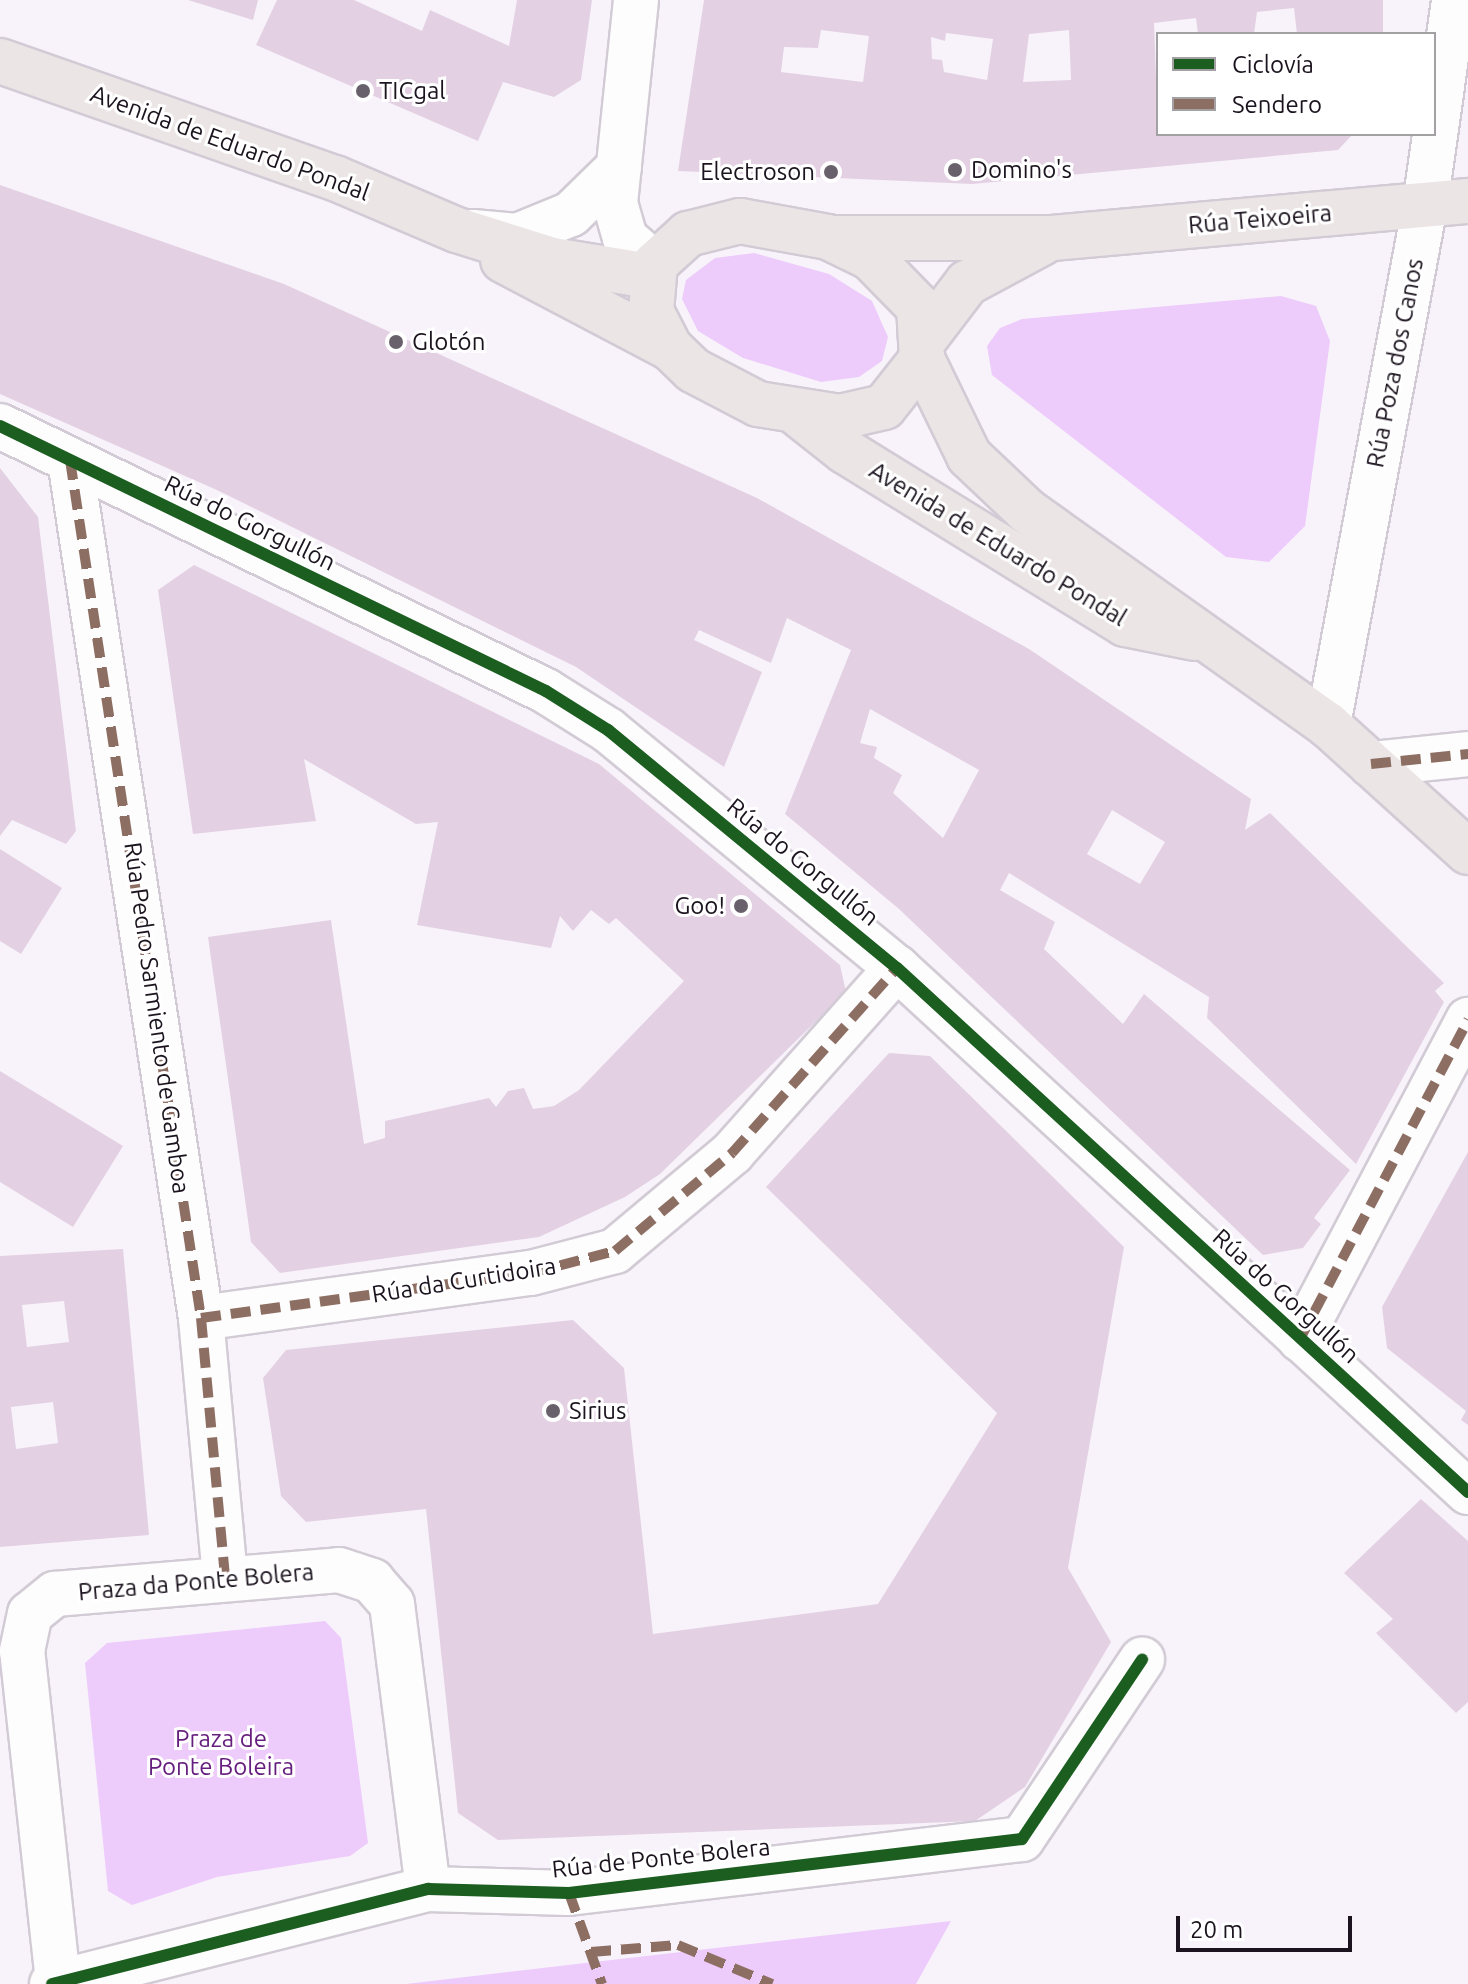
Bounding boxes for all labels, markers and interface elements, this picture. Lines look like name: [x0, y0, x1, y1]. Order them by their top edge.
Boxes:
legend: [1156, 32, 1436, 136]
text: Ciclovía: [1232, 51, 1314, 78]
place label: TICgal: [379, 77, 446, 105]
street label: Avenida de Eduardo Pondal: [87, 79, 373, 207]
marker: TICgal: [354, 82, 372, 100]
text: Sendero: [1232, 91, 1322, 118]
place label: Domino's: [971, 156, 1072, 184]
place label: Electroson: [700, 158, 815, 186]
marker: Domino's: [946, 161, 964, 179]
marker: Electroson: [822, 163, 840, 181]
street label: Rúa Teixoeira: [1187, 198, 1333, 240]
street label: Rúa Poza dos Canos: [1361, 256, 1429, 470]
place label: Glotón: [412, 328, 485, 356]
marker: Glotón: [387, 333, 405, 351]
street label: Avenida de Eduardo Pondal: [864, 456, 1132, 632]
street label: Rúa do Gorgullón: [160, 469, 340, 577]
street label: Rúa do Gorgullón: [721, 792, 885, 932]
street label: Rúa Pedro Sarmiento de Gamboa: [118, 840, 196, 1196]
place label: Goo!: [674, 892, 725, 920]
marker: Goo!: [732, 897, 750, 915]
street label: Rúa do Gorgullón: [1207, 1223, 1365, 1369]
street label: Rúa da Curtidoira: [370, 1251, 558, 1309]
place label: Sirius: [569, 1397, 626, 1425]
marker: Sirius: [544, 1402, 562, 1420]
street label: Praza da Ponte Bolera: [77, 1557, 315, 1607]
park label: Praza de Ponte Boleira: [148, 1725, 294, 1781]
street label: Rúa de Ponte Bolera: [550, 1832, 772, 1884]
scale bar: [1180, 1900, 1356, 1950]
text: 20 m: [1190, 1916, 1243, 1943]

